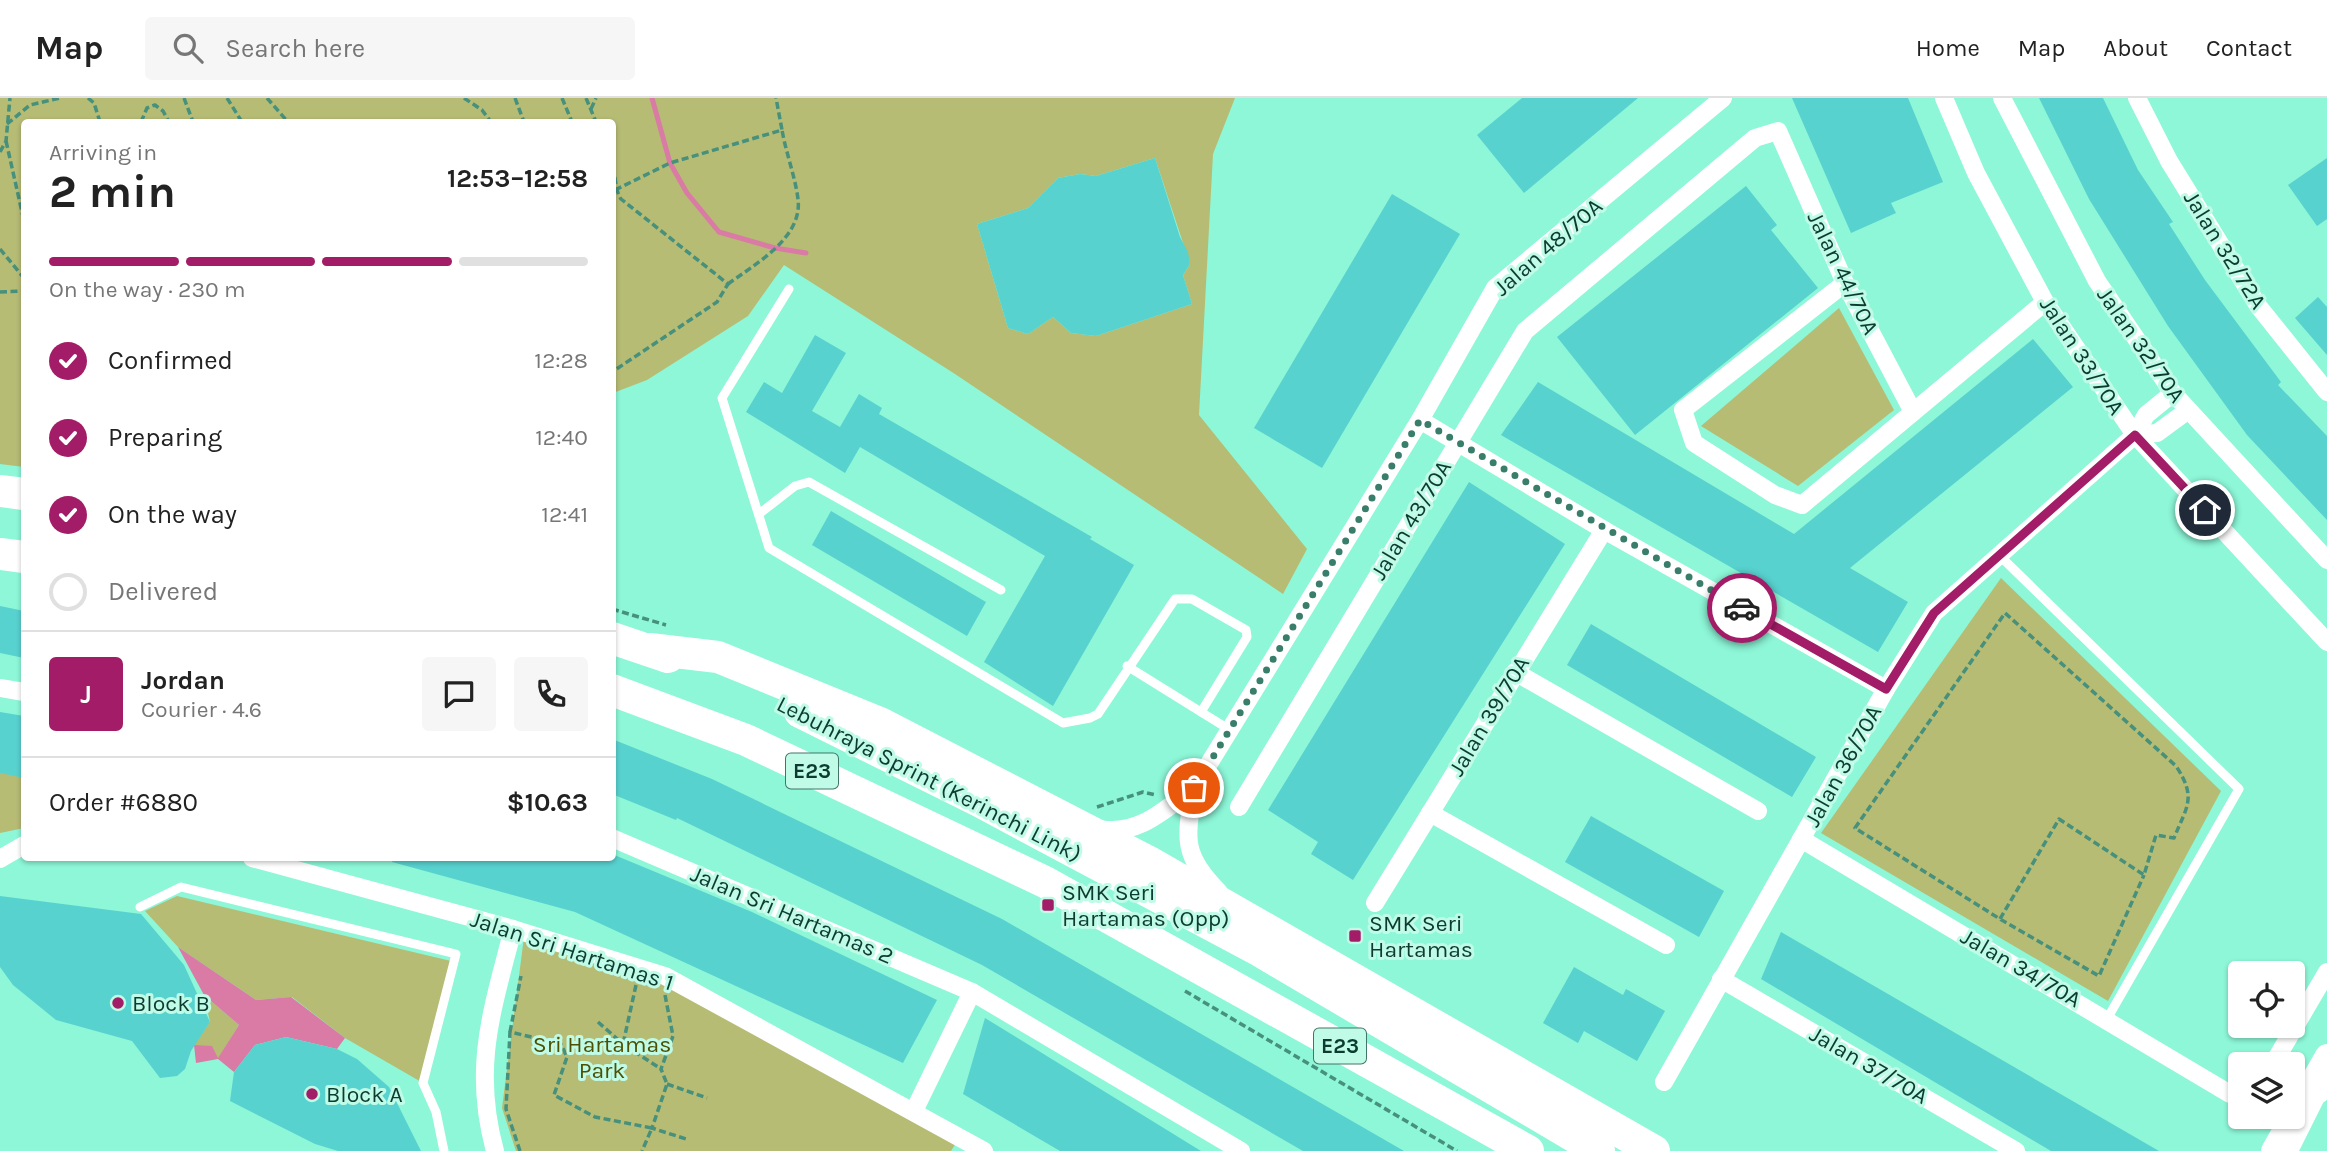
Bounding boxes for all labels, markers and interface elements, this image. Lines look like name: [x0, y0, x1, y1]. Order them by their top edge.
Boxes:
search box: [145, 17, 635, 80]
text: Map: [35, 29, 103, 67]
icon: search: [169, 29, 207, 67]
text: Search here: [225, 33, 365, 64]
text: Home: [1916, 34, 1980, 62]
text: Map: [2018, 34, 2065, 62]
text: About: [2103, 34, 2168, 62]
text: Contact: [2206, 34, 2292, 62]
text: Arriving in: [49, 139, 157, 166]
text: 12:53–12:58: [447, 163, 588, 194]
text: 2 min: [49, 165, 176, 219]
street label: Jalan 32/72A: [2178, 186, 2272, 314]
street label: Jalan 48/70A: [1488, 193, 1608, 301]
street label: Jalan 44/70A: [1802, 207, 1884, 339]
text: On the way · 230 m: [49, 276, 246, 303]
street label: Jalan 32/70A: [2091, 282, 2191, 408]
street label: Jalan 33/70A: [2034, 292, 2130, 420]
icon: check: [49, 342, 87, 380]
text: Confirmed: [108, 345, 233, 376]
text: 12:28: [534, 347, 588, 374]
icon: check: [49, 419, 87, 457]
text: Preparing: [108, 422, 222, 453]
text: 12:40: [535, 424, 588, 451]
street label: Jalan 43/70A: [1365, 455, 1457, 585]
pin: [2175, 480, 2235, 540]
icon: home: [2186, 491, 2224, 529]
icon: check: [49, 496, 87, 534]
text: On the way: [108, 499, 237, 530]
text: 12:41: [541, 501, 588, 528]
courier: [1707, 573, 1777, 643]
text: Delivered: [108, 576, 218, 607]
icon: car: [1723, 589, 1761, 627]
street label: Jalan 39/70A: [1443, 651, 1535, 781]
button: chat: [422, 657, 496, 731]
button: phone: [514, 657, 588, 731]
text: Jordan: [141, 665, 225, 696]
text: J: [80, 679, 92, 710]
street label: Lebuhraya Sprint (Kerinchi Link): [772, 690, 1086, 868]
text: Courier · 4.6: [141, 696, 262, 723]
street label: Jalan 36/70A: [1799, 701, 1887, 831]
road number: E23: [786, 754, 838, 788]
pin: [1164, 758, 1224, 818]
icon: bag: [1175, 769, 1213, 807]
text: Order #6880: [49, 787, 198, 818]
text: $10.63: [507, 787, 588, 818]
street label: Jalan Sri Hartamas 2: [687, 860, 897, 970]
place label: SMK Seri Hartamas (Opp): [1062, 879, 1229, 932]
marker: SMK Seri Hartamas (Opp): [1040, 897, 1056, 913]
street label: Jalan Sri Hartamas 1: [467, 905, 677, 997]
place label: SMK Seri Hartamas: [1369, 910, 1473, 963]
street label: Jalan 34/70A: [1956, 923, 2086, 1013]
marker: SMK Seri Hartamas: [1347, 928, 1363, 944]
map controls: [2228, 961, 2305, 1129]
button: locate: [2228, 961, 2305, 1038]
place label: Block B: [132, 990, 210, 1017]
marker: Block B: [110, 995, 126, 1011]
street label: Jalan 37/70A: [1805, 1020, 1933, 1110]
road number: E23: [1314, 1028, 1366, 1063]
park label: Sri Hartamas Park: [533, 1031, 671, 1084]
button: layers: [2228, 1052, 2305, 1129]
place label: Block A: [326, 1081, 403, 1108]
marker: Block A: [304, 1086, 320, 1102]

